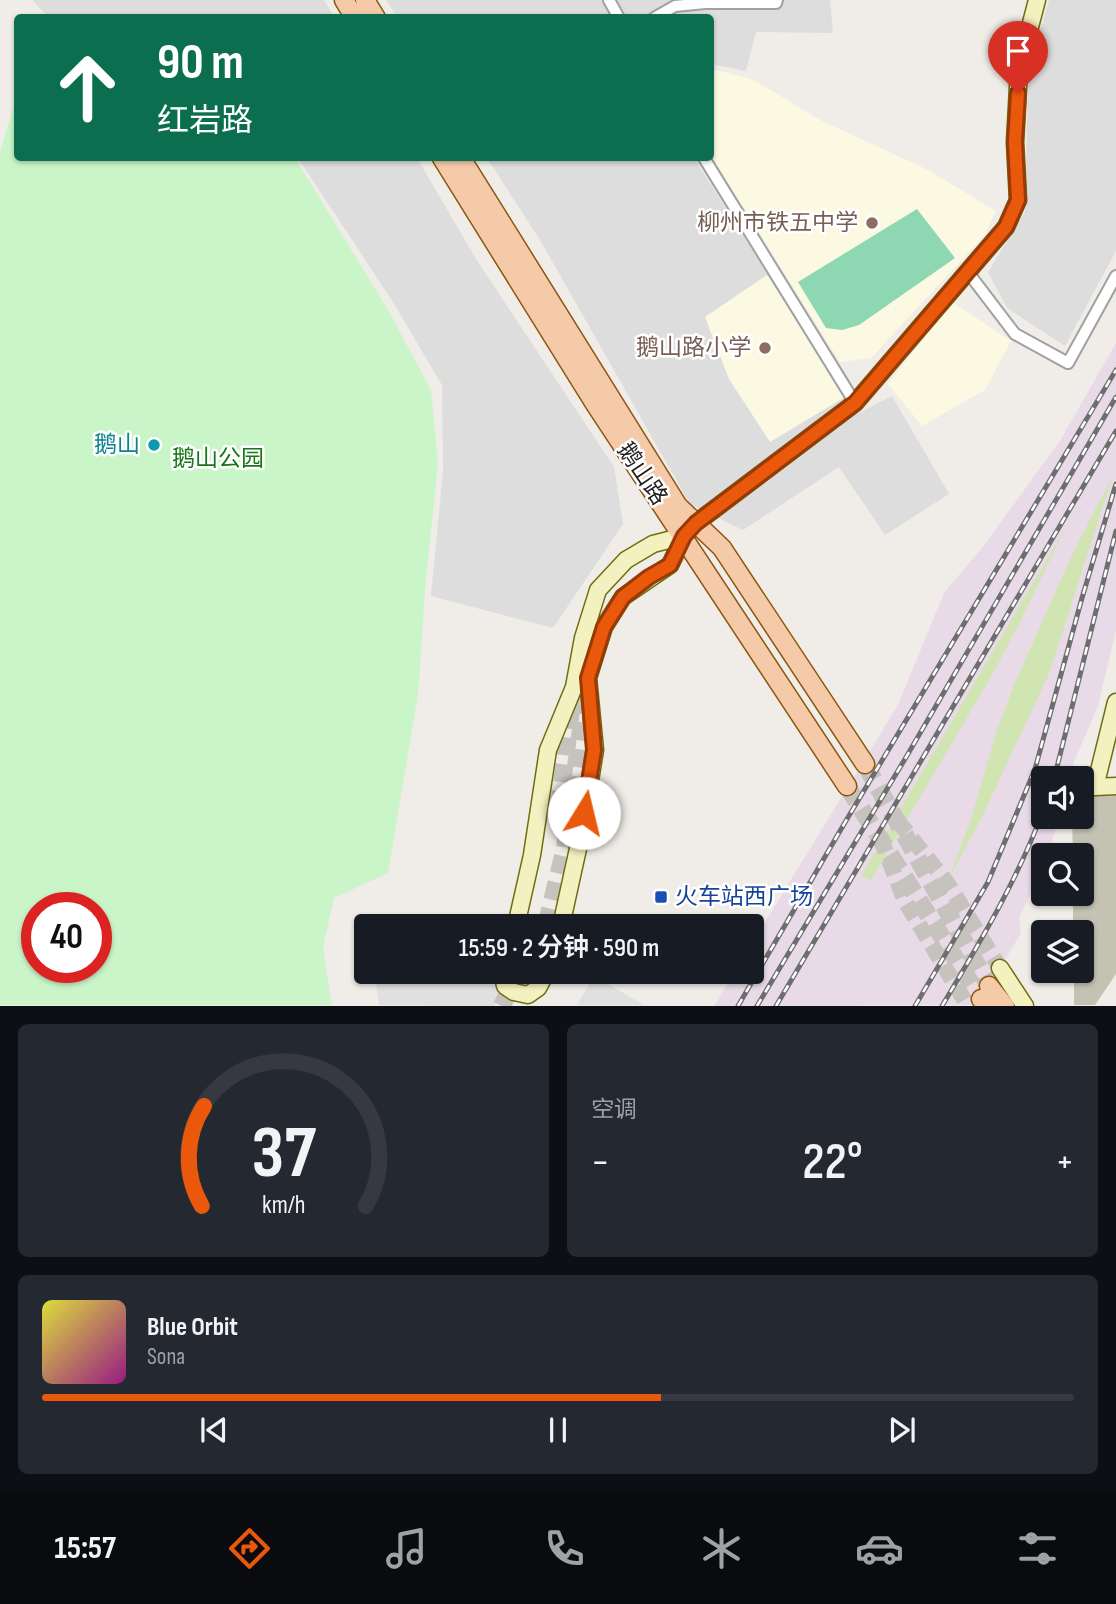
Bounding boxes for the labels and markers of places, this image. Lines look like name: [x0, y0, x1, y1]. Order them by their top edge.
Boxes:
pin: [988, 21, 1048, 93]
place label: 柳州市铁五中学: [697, 209, 858, 237]
marker: 柳州市铁五中学: [864, 215, 880, 231]
place label: 鹅山路小学: [636, 334, 751, 362]
marker: 鹅山路小学: [757, 340, 773, 356]
place label: 鹅山: [94, 431, 140, 459]
marker: 鹅山: [146, 437, 162, 453]
place label: 火车站西广场: [675, 883, 813, 911]
marker: 火车站西广场: [653, 889, 669, 905]

